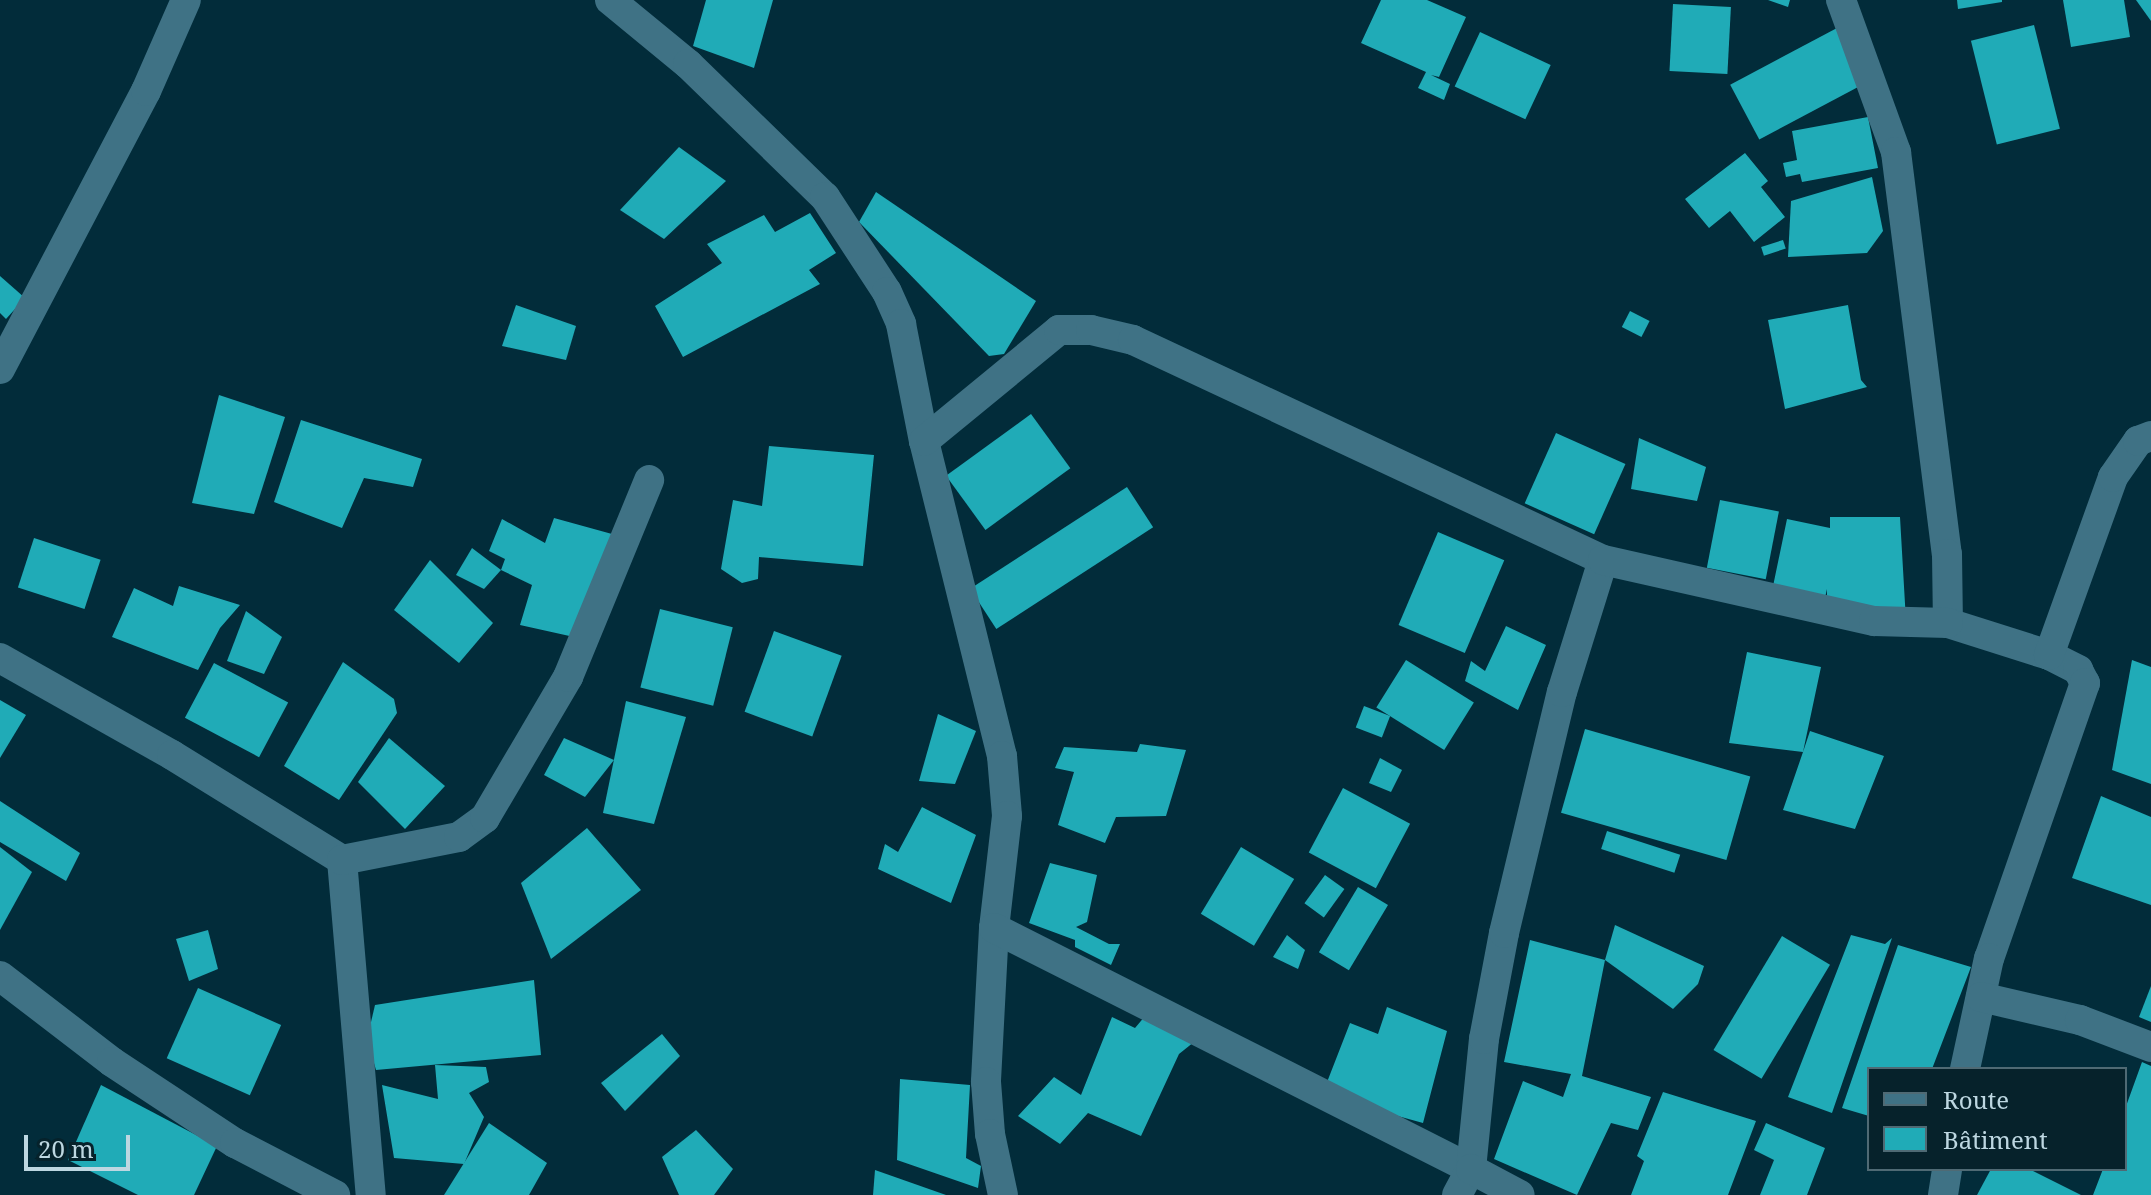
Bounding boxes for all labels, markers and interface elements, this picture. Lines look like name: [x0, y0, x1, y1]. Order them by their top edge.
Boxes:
legend: [1867, 1067, 2127, 1171]
text: Route: [1943, 1083, 2009, 1116]
scale bar: [28, 1119, 134, 1169]
text: Bâtiment: [1943, 1123, 2048, 1156]
text: 20 m: [38, 1132, 94, 1165]

